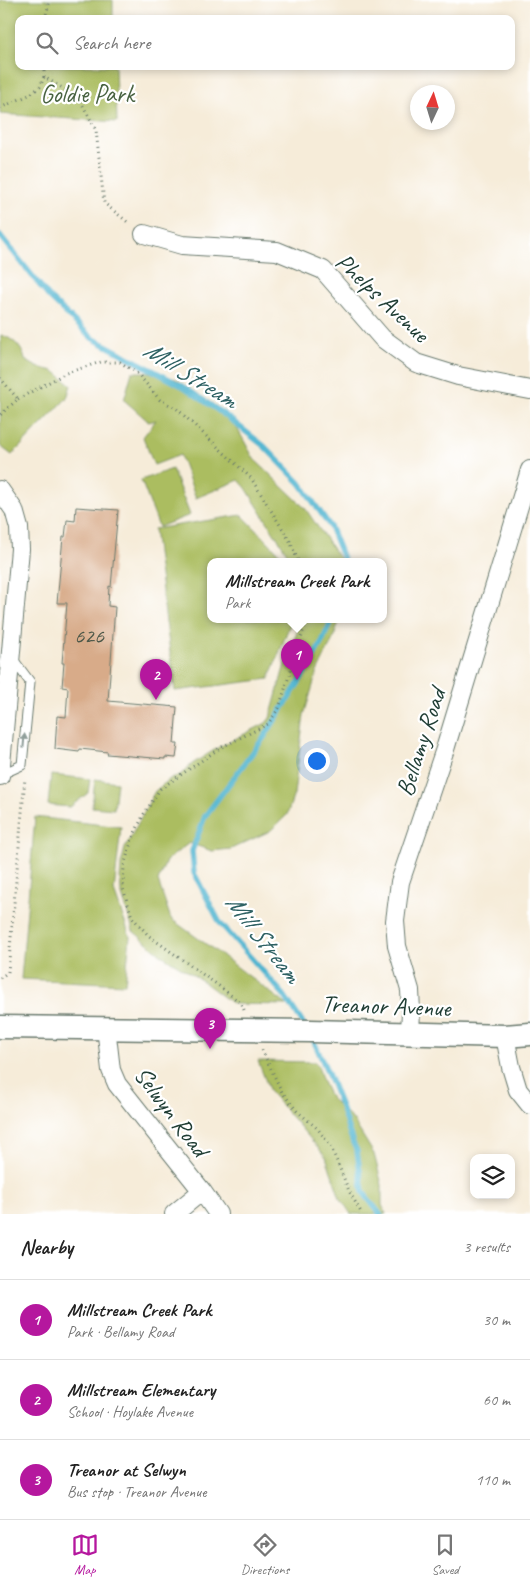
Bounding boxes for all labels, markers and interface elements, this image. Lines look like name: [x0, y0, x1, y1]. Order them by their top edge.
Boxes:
search box: [15, 15, 515, 70]
icon: search: [33, 29, 61, 57]
text: Search here: [73, 31, 150, 55]
park label: Goldie Park: [40, 78, 136, 110]
north arrow: [410, 85, 455, 130]
street label: Phelps Avenue: [328, 246, 438, 351]
water label: Mill Stream: [138, 333, 246, 418]
popup: [207, 558, 387, 623]
text: Millstream Creek Park: [225, 569, 369, 593]
text: Park: [225, 593, 250, 613]
house number: 626: [74, 622, 105, 650]
pin: 1: [281, 639, 313, 680]
pin: 2: [140, 659, 172, 700]
street label: Bellamy Road: [389, 681, 455, 800]
one-way arrow: [21, 732, 29, 748]
your location: [304, 748, 330, 774]
water label: Mill Stream: [218, 887, 311, 992]
street label: Treanor Avenue: [321, 988, 453, 1024]
pin: 3: [194, 1008, 226, 1049]
street label: Selwyn Road: [127, 1060, 218, 1166]
map controls: [470, 1154, 515, 1199]
button: layers: [470, 1154, 515, 1199]
text: Nearby: [20, 1234, 73, 1260]
text: 3 results: [463, 1237, 510, 1257]
text: Millstream Creek Park: [67, 1298, 211, 1322]
text: 1: [32, 1310, 40, 1330]
text: 30 m: [483, 1310, 510, 1330]
text: Park · Bellamy Road: [67, 1322, 174, 1342]
text: Millstream Elementary: [67, 1378, 215, 1402]
text: 2: [32, 1390, 40, 1410]
text: 60 m: [483, 1390, 510, 1410]
text: School · Hoylake Avenue: [67, 1402, 193, 1422]
text: Treanor at Selwyn: [67, 1458, 186, 1482]
text: 3: [32, 1470, 40, 1490]
text: 110 m: [476, 1470, 510, 1490]
text: Bus stop · Treanor Avenue: [67, 1482, 206, 1502]
tab: Map: [71, 1531, 99, 1578]
tab: Directions: [241, 1531, 289, 1578]
tab: Saved: [431, 1531, 459, 1578]

